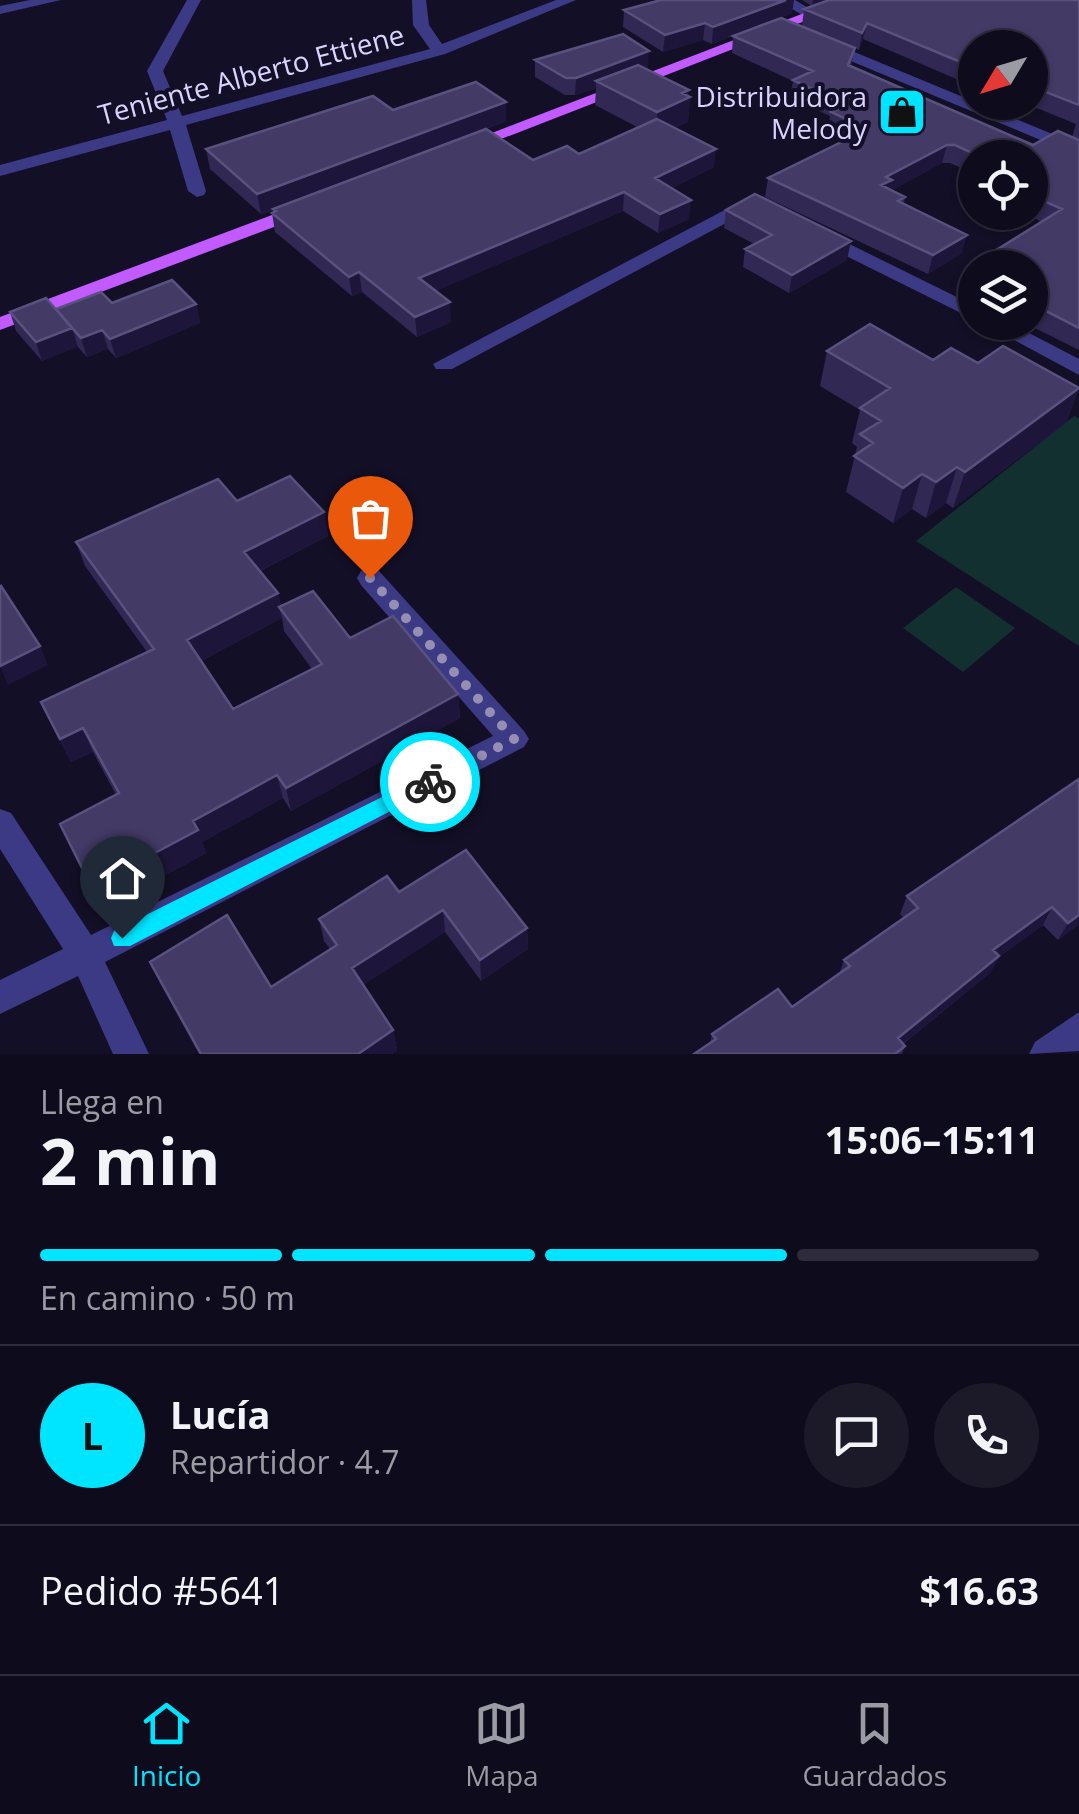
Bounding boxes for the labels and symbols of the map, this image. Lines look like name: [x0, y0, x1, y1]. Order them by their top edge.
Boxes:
street label: Teniente Alberto Ettiene: [94, 15, 408, 133]
north arrow: [958, 30, 1048, 120]
place label: Distribuidora Melody: [695, 77, 868, 147]
shop icon: Distribuidora Melody: [876, 86, 928, 138]
pin: [328, 476, 413, 579]
courier: [380, 732, 480, 832]
pin: [80, 836, 165, 939]

